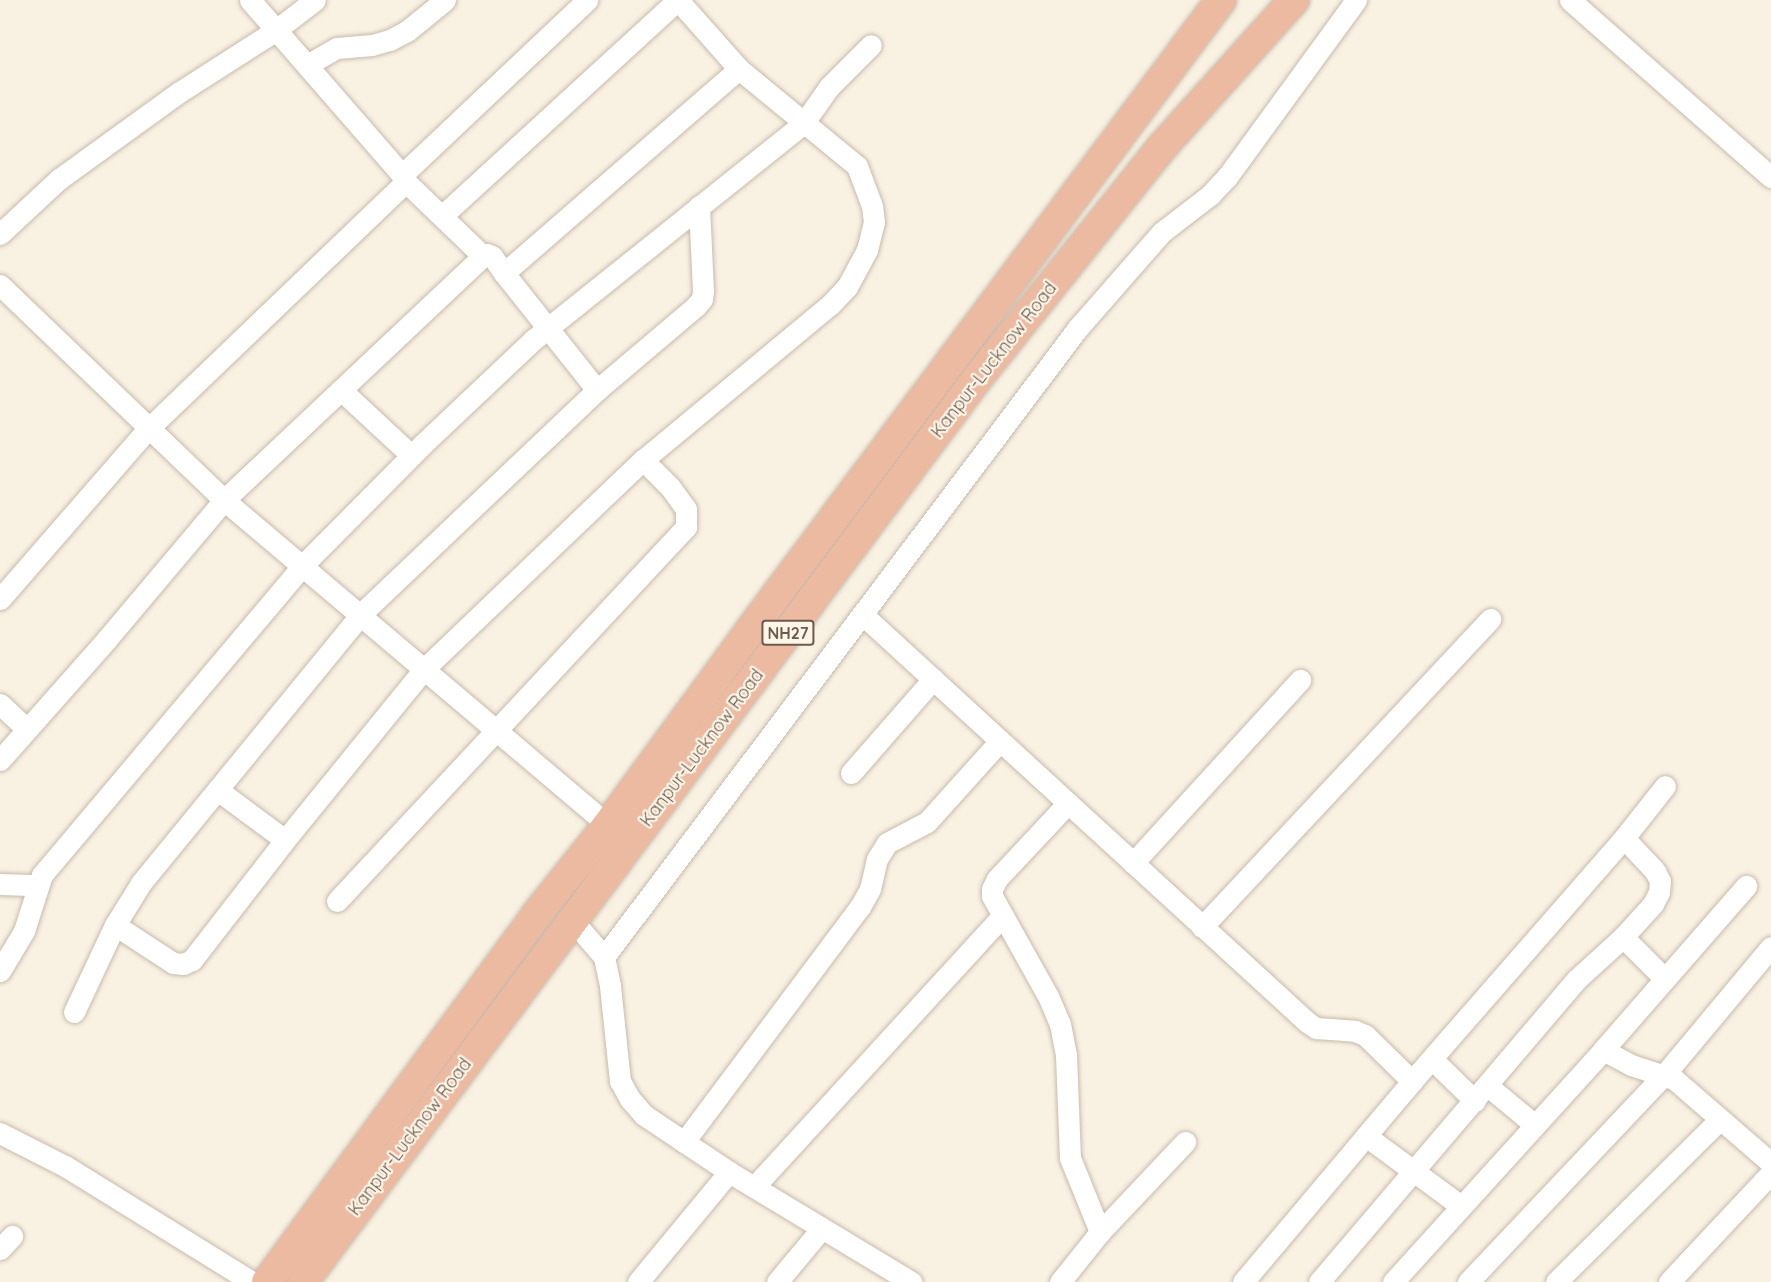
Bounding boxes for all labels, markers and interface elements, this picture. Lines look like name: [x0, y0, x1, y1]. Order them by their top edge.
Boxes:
street label: Kanpur-Lucknow Road: [926, 278, 1062, 442]
road number: NH27: [761, 620, 815, 646]
street label: Kanpur-Lucknow Road: [636, 665, 768, 831]
street label: Kanpur-Lucknow Road: [344, 1054, 476, 1220]

